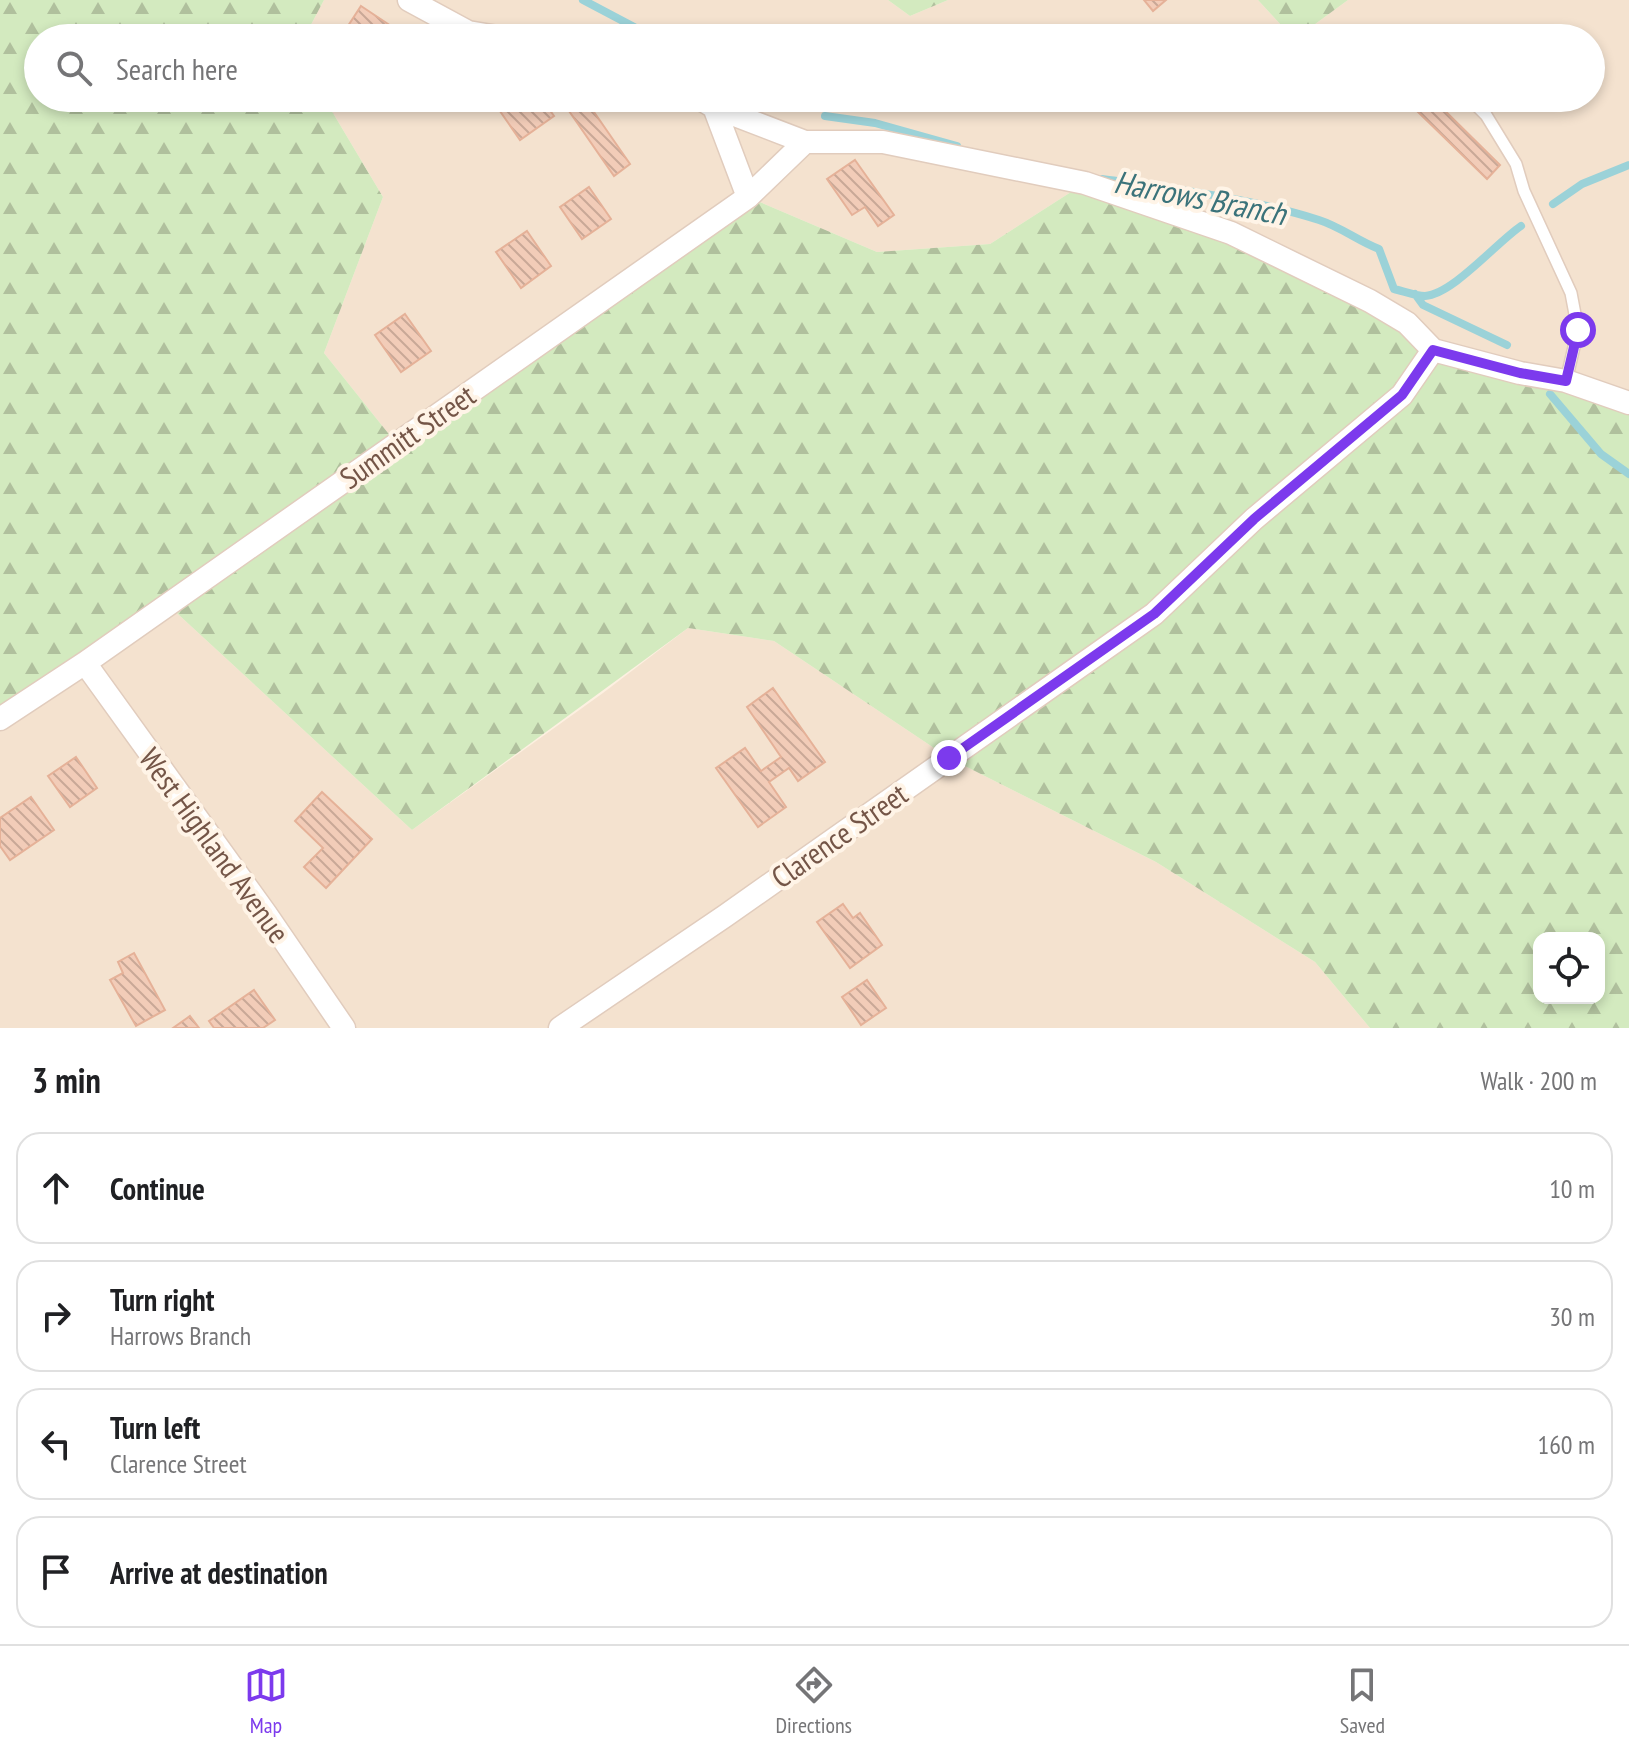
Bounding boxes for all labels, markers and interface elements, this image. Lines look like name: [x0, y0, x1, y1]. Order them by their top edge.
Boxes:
search box: [24, 24, 1605, 112]
icon: search: [52, 46, 96, 90]
text: Search here: [116, 49, 238, 88]
water label: Harrows Branch: [1111, 160, 1291, 235]
route start: [1560, 312, 1596, 348]
street label: Summitt Street: [332, 375, 483, 497]
street label: West Highland Avenue: [131, 740, 299, 950]
route end: [931, 740, 967, 776]
street label: Clarence Street: [763, 773, 915, 896]
map controls: [1533, 932, 1605, 1004]
button: locate: [1533, 932, 1605, 1004]
text: 3 min: [32, 1058, 101, 1102]
text: Walk · 200 m: [1480, 1064, 1597, 1097]
icon: ahead: [34, 1166, 78, 1210]
text: Continue: [110, 1169, 205, 1208]
text: 10 m: [1549, 1172, 1595, 1205]
text: Turn right: [110, 1280, 214, 1319]
icon: right: [34, 1294, 78, 1338]
text: 30 m: [1549, 1300, 1595, 1333]
text: Harrows Branch: [110, 1319, 251, 1352]
text: Turn left: [110, 1408, 200, 1447]
icon: left: [34, 1422, 78, 1466]
text: 160 m: [1537, 1428, 1595, 1461]
text: Clarence Street: [110, 1447, 247, 1480]
icon: arrive: [34, 1550, 78, 1594]
text: Arrive at destination: [110, 1553, 328, 1592]
tab: Map: [244, 1663, 288, 1739]
tab: Directions: [776, 1663, 852, 1739]
tab: Saved: [1340, 1663, 1385, 1739]

